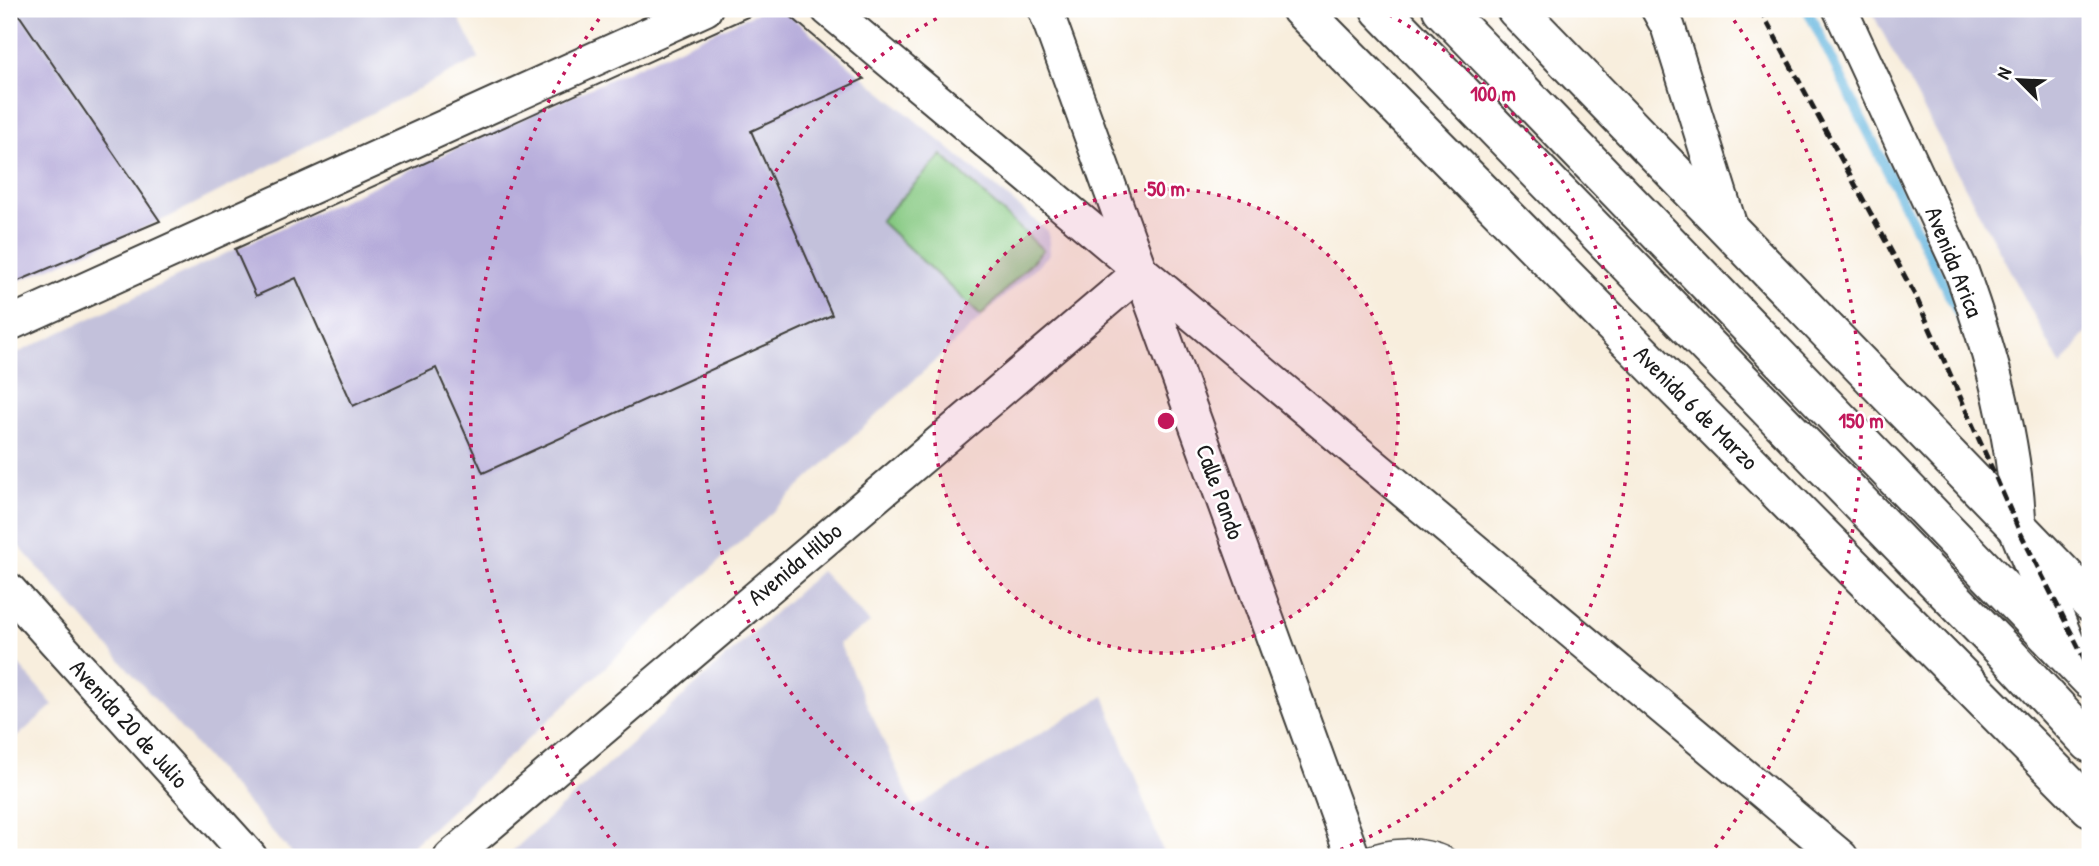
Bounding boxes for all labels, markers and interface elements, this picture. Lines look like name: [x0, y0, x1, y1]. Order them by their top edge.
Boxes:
north arrow: [1983, 46, 2054, 116]
text: N: [1990, 63, 2017, 83]
text: 100 m: [1470, 79, 1516, 108]
text: 50 m: [1147, 174, 1185, 203]
street label: Avenida Arica: [1918, 202, 1992, 322]
street label: Avenida 6 de Marzo: [1627, 338, 1766, 477]
text: 150 m: [1838, 406, 1884, 435]
centre of rings: [1154, 409, 1178, 433]
street label: Calle Pando: [1189, 440, 1253, 544]
street label: Avenida Hilbo: [740, 514, 849, 612]
street label: Avenida 20 de Julio: [63, 652, 196, 795]

